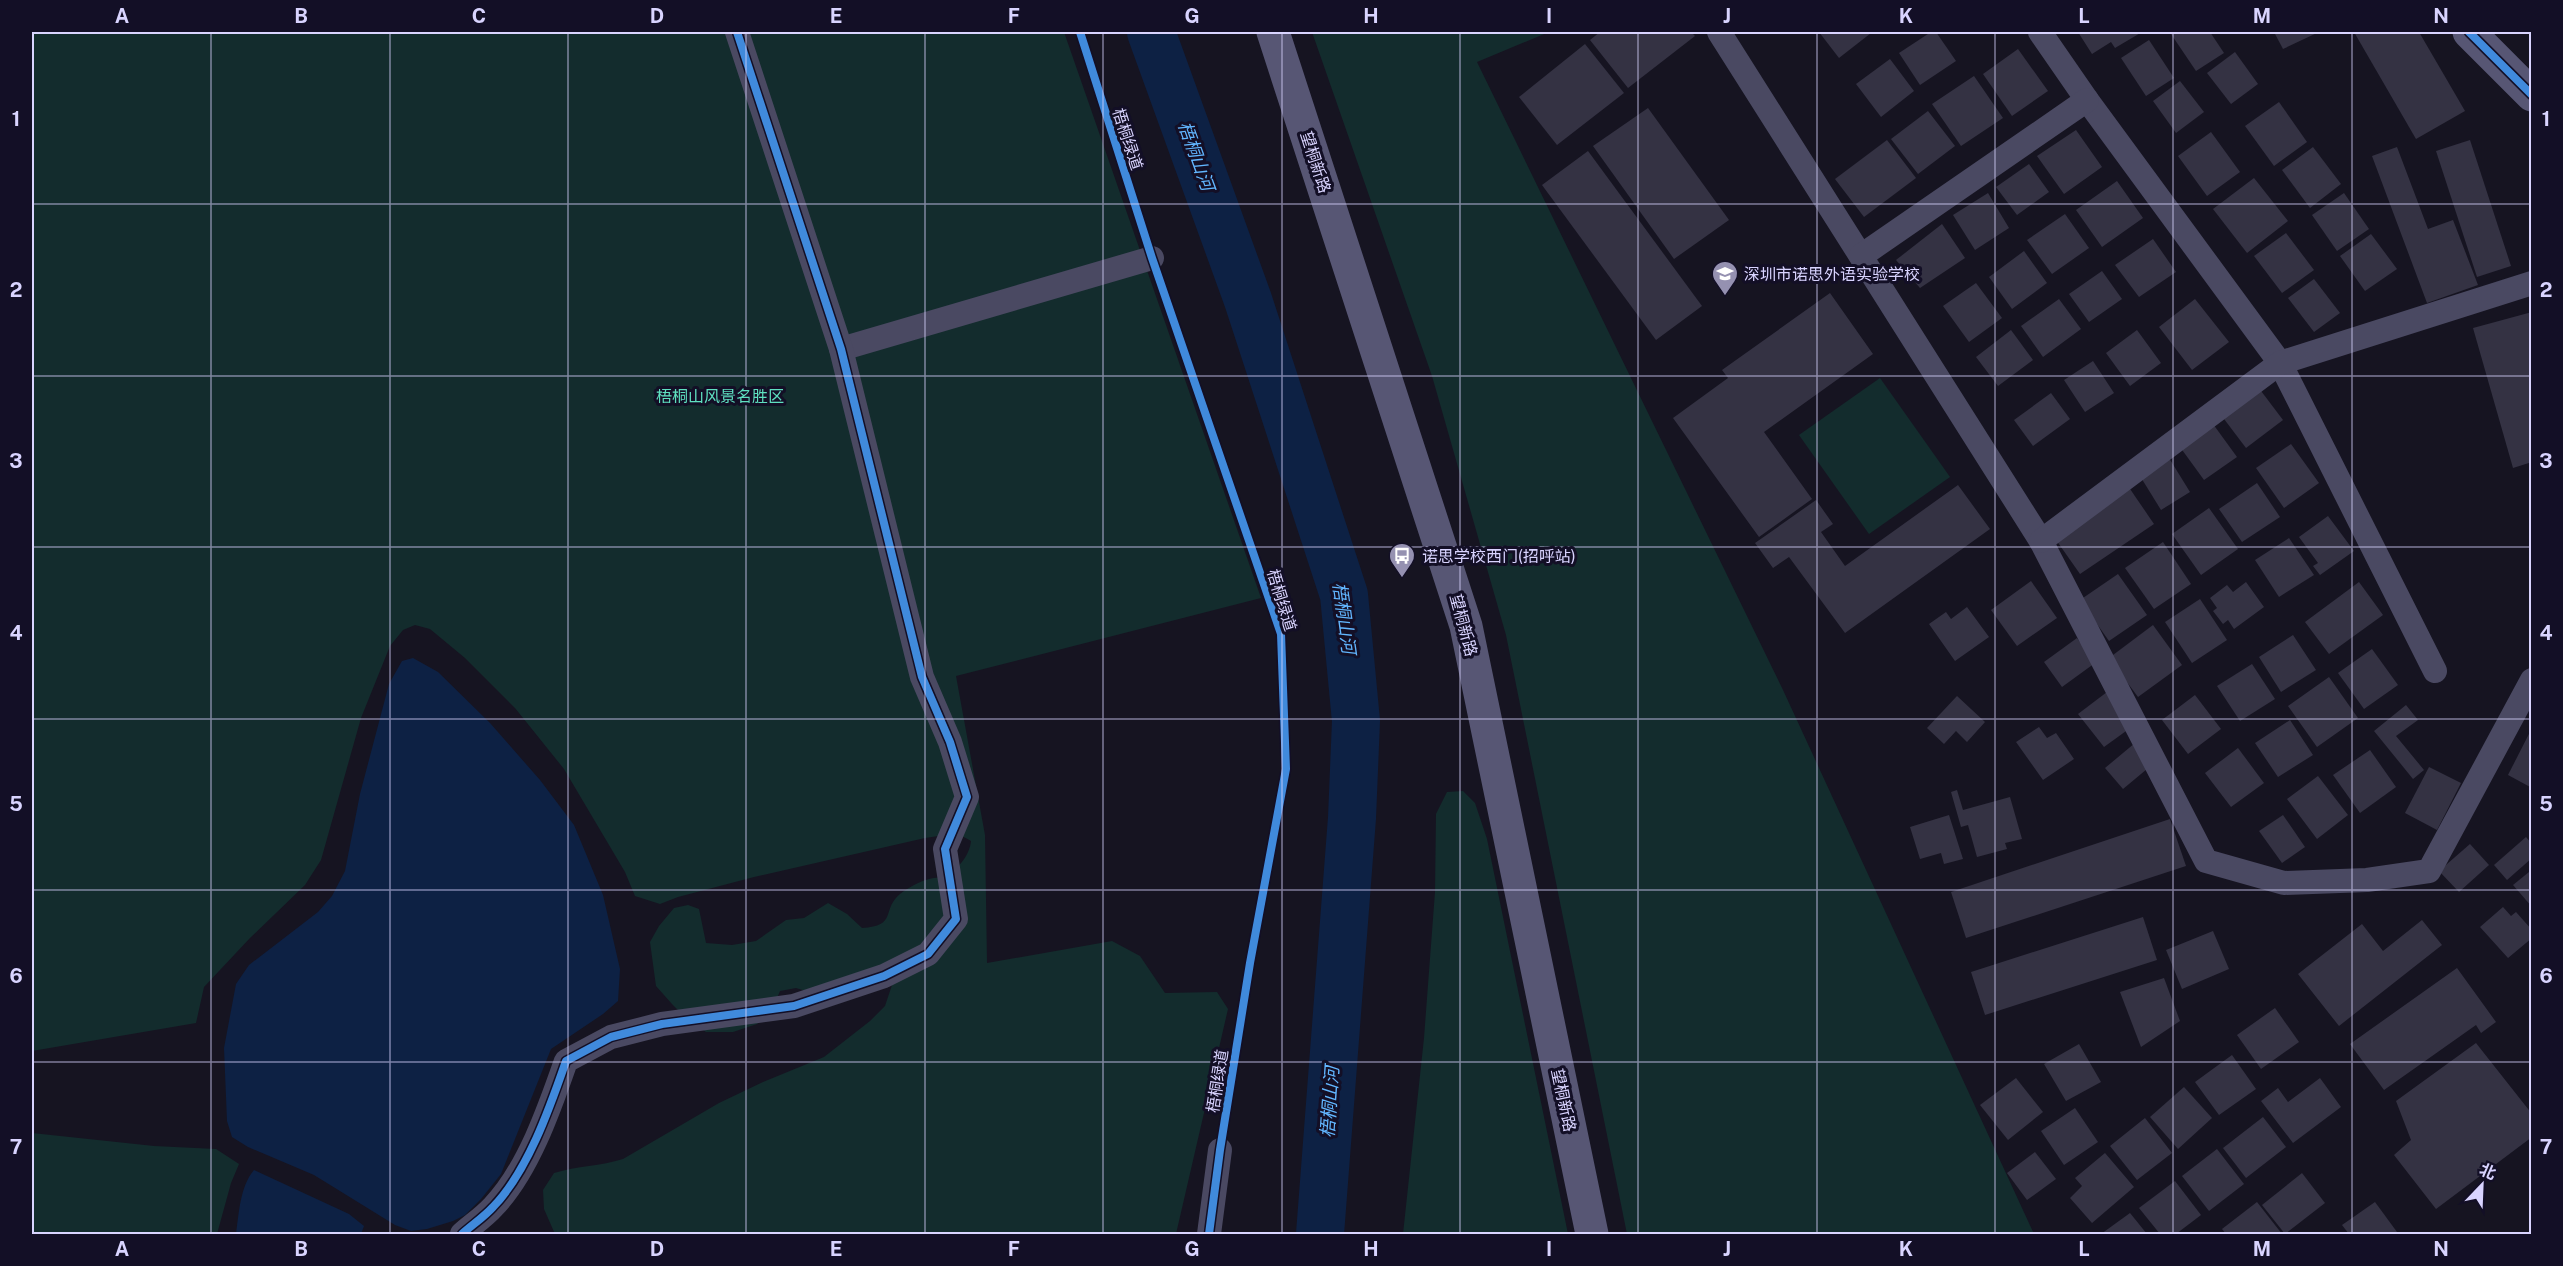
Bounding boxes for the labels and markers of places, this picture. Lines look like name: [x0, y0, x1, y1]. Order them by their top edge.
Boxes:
school or university icon: 深圳市诺思外语实验学校: [1710, 259, 1740, 297]
place label: 深圳市诺思外语实验学校: [1744, 265, 1920, 284]
bus stop icon: 诺思学校西门(招呼站): [1387, 541, 1417, 579]
place label: 诺思学校西门(招呼站): [1422, 547, 1576, 566]

